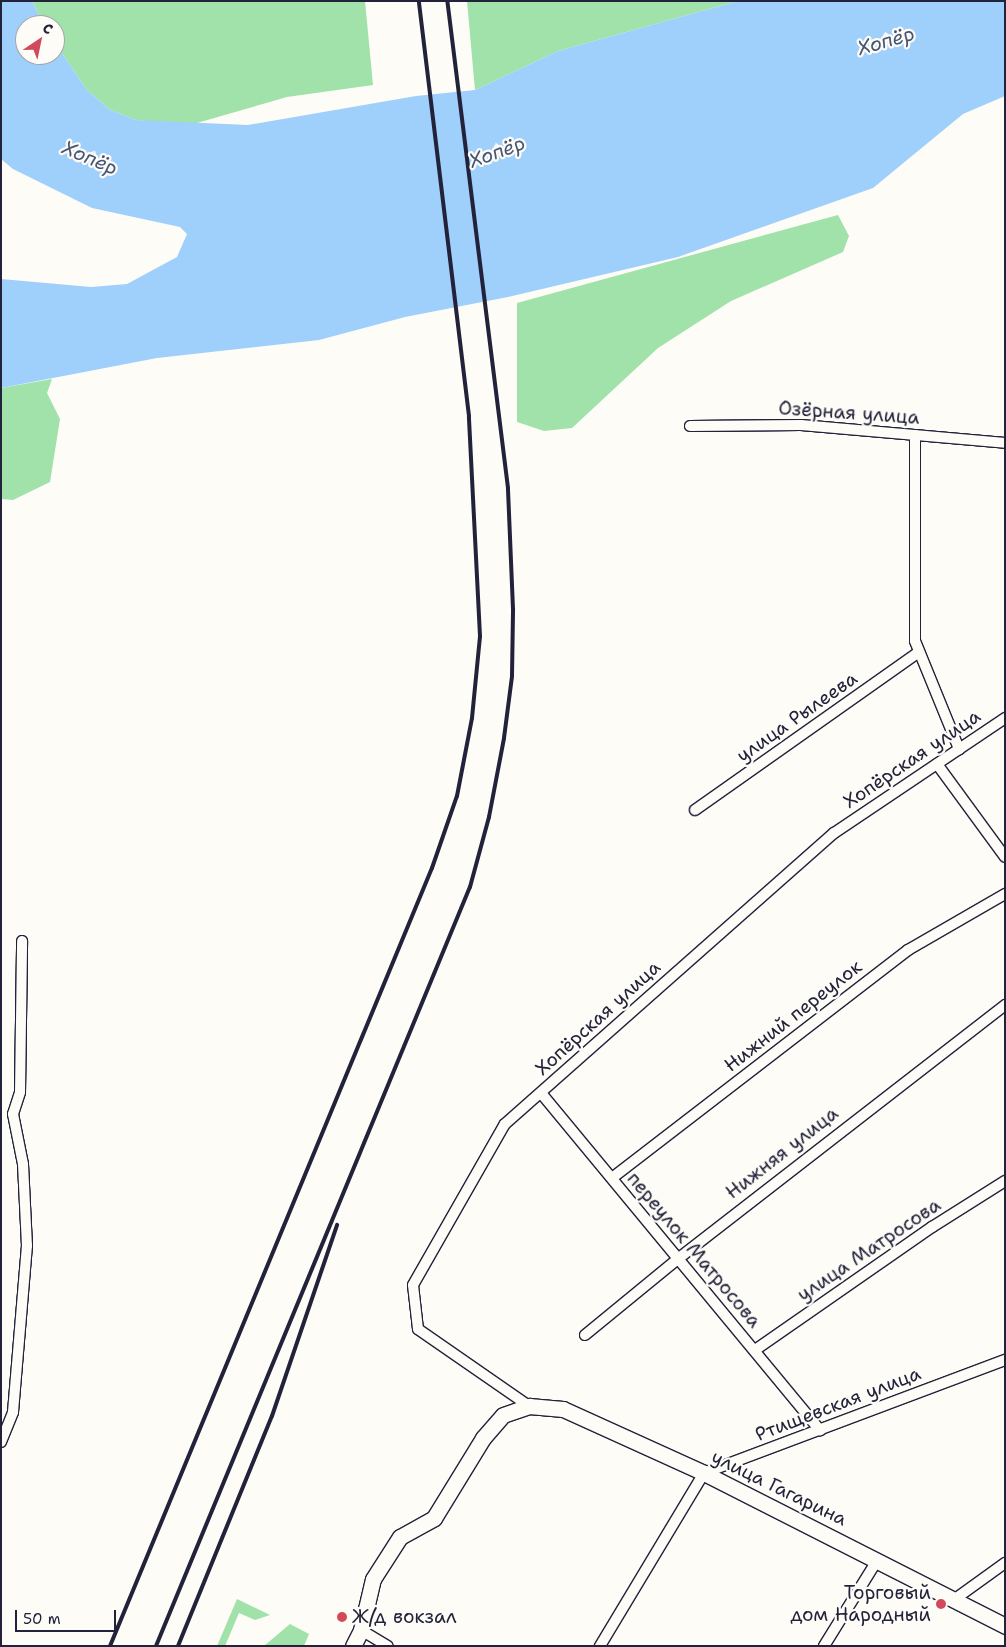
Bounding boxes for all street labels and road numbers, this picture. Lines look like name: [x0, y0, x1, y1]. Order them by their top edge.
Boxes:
street label: Озёрная улица: [778, 397, 920, 429]
street label: улица Рылеева: [732, 667, 862, 767]
street label: Хопёрская улица: [839, 705, 985, 813]
street label: Нижний переулок: [720, 955, 866, 1077]
street label: Хопёрская улица: [531, 956, 665, 1080]
street label: Нижняя улица: [721, 1102, 843, 1204]
street label: переулок Матросова: [622, 1168, 766, 1332]
street label: улица Матросова: [793, 1194, 945, 1306]
street label: Ртищевская улица: [752, 1362, 924, 1446]
street label: улица Гагарина: [708, 1445, 850, 1531]

